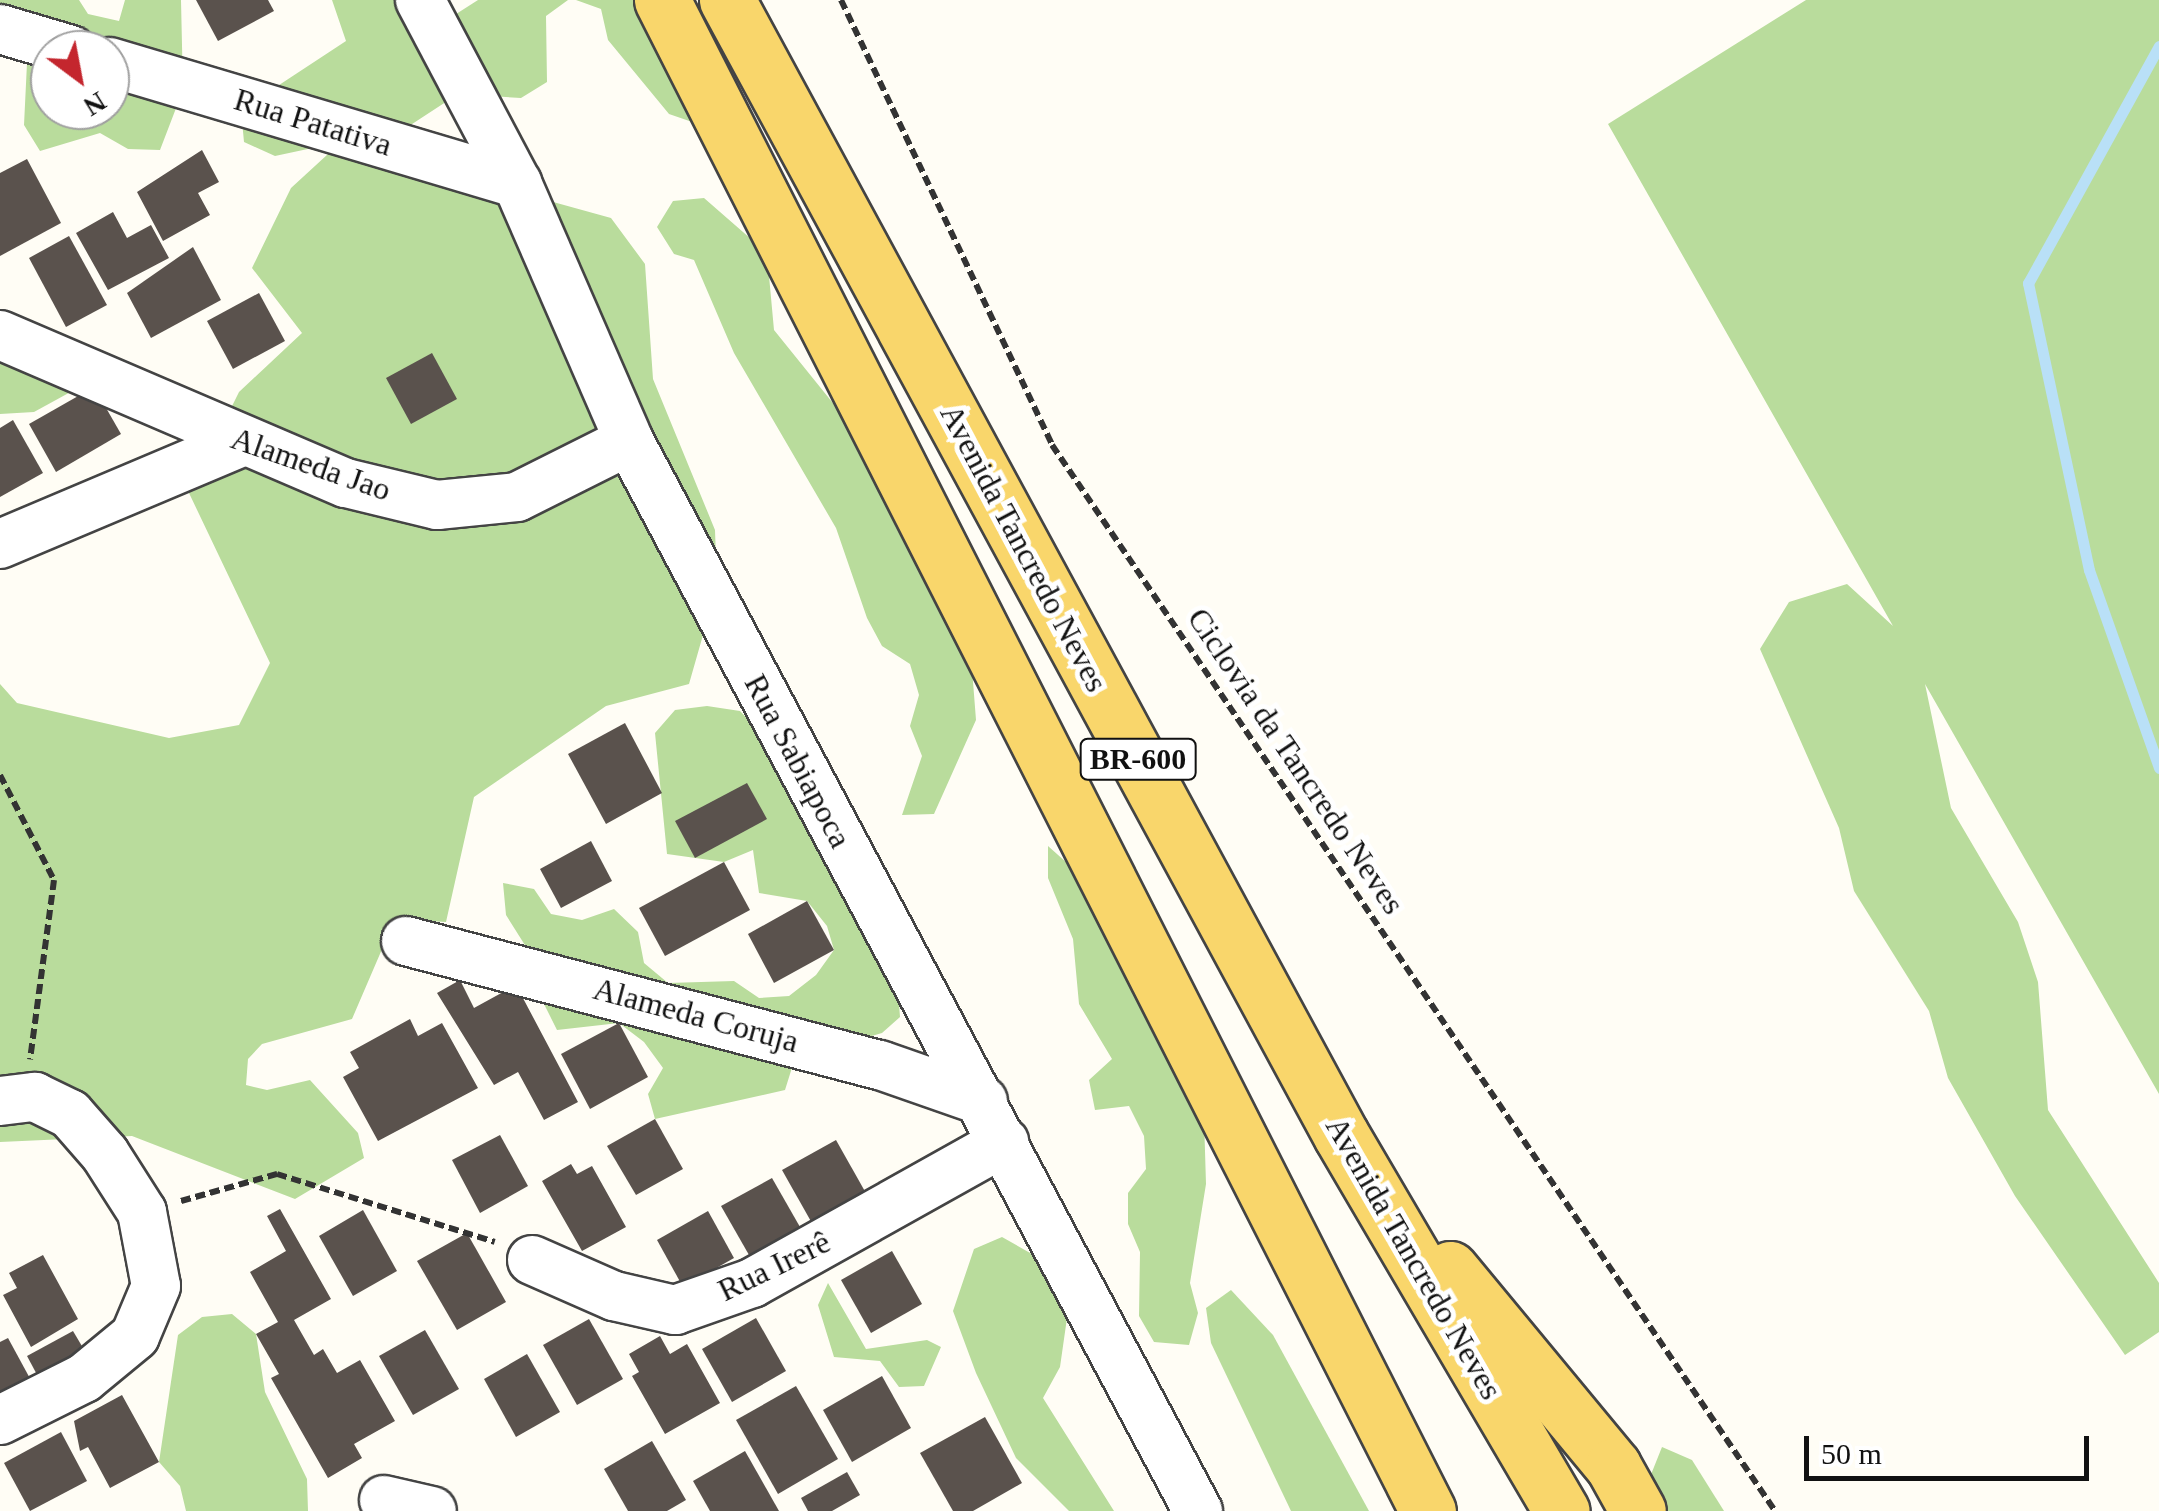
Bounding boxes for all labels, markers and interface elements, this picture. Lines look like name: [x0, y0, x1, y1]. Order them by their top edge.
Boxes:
north arrow: [30, 30, 130, 130]
street label: Rua Patativa: [230, 80, 396, 164]
text: N: [78, 86, 112, 123]
street label: Avenida Tancredo Neves: [932, 397, 1116, 699]
street label: Alameda Jao: [226, 419, 396, 509]
street label: Ciclovia da Tancredo Neves: [1179, 601, 1413, 921]
street label: Rua Sabiapoca: [736, 668, 860, 854]
road number: BR-600: [1078, 734, 1198, 784]
street label: Alameda Coruja: [589, 969, 803, 1061]
street label: Avenida Tancredo Neves: [1317, 1110, 1511, 1406]
street label: Rua Irerê: [712, 1222, 836, 1310]
scale bar: [1809, 1416, 2094, 1478]
text: 50 m: [1821, 1437, 1882, 1470]

